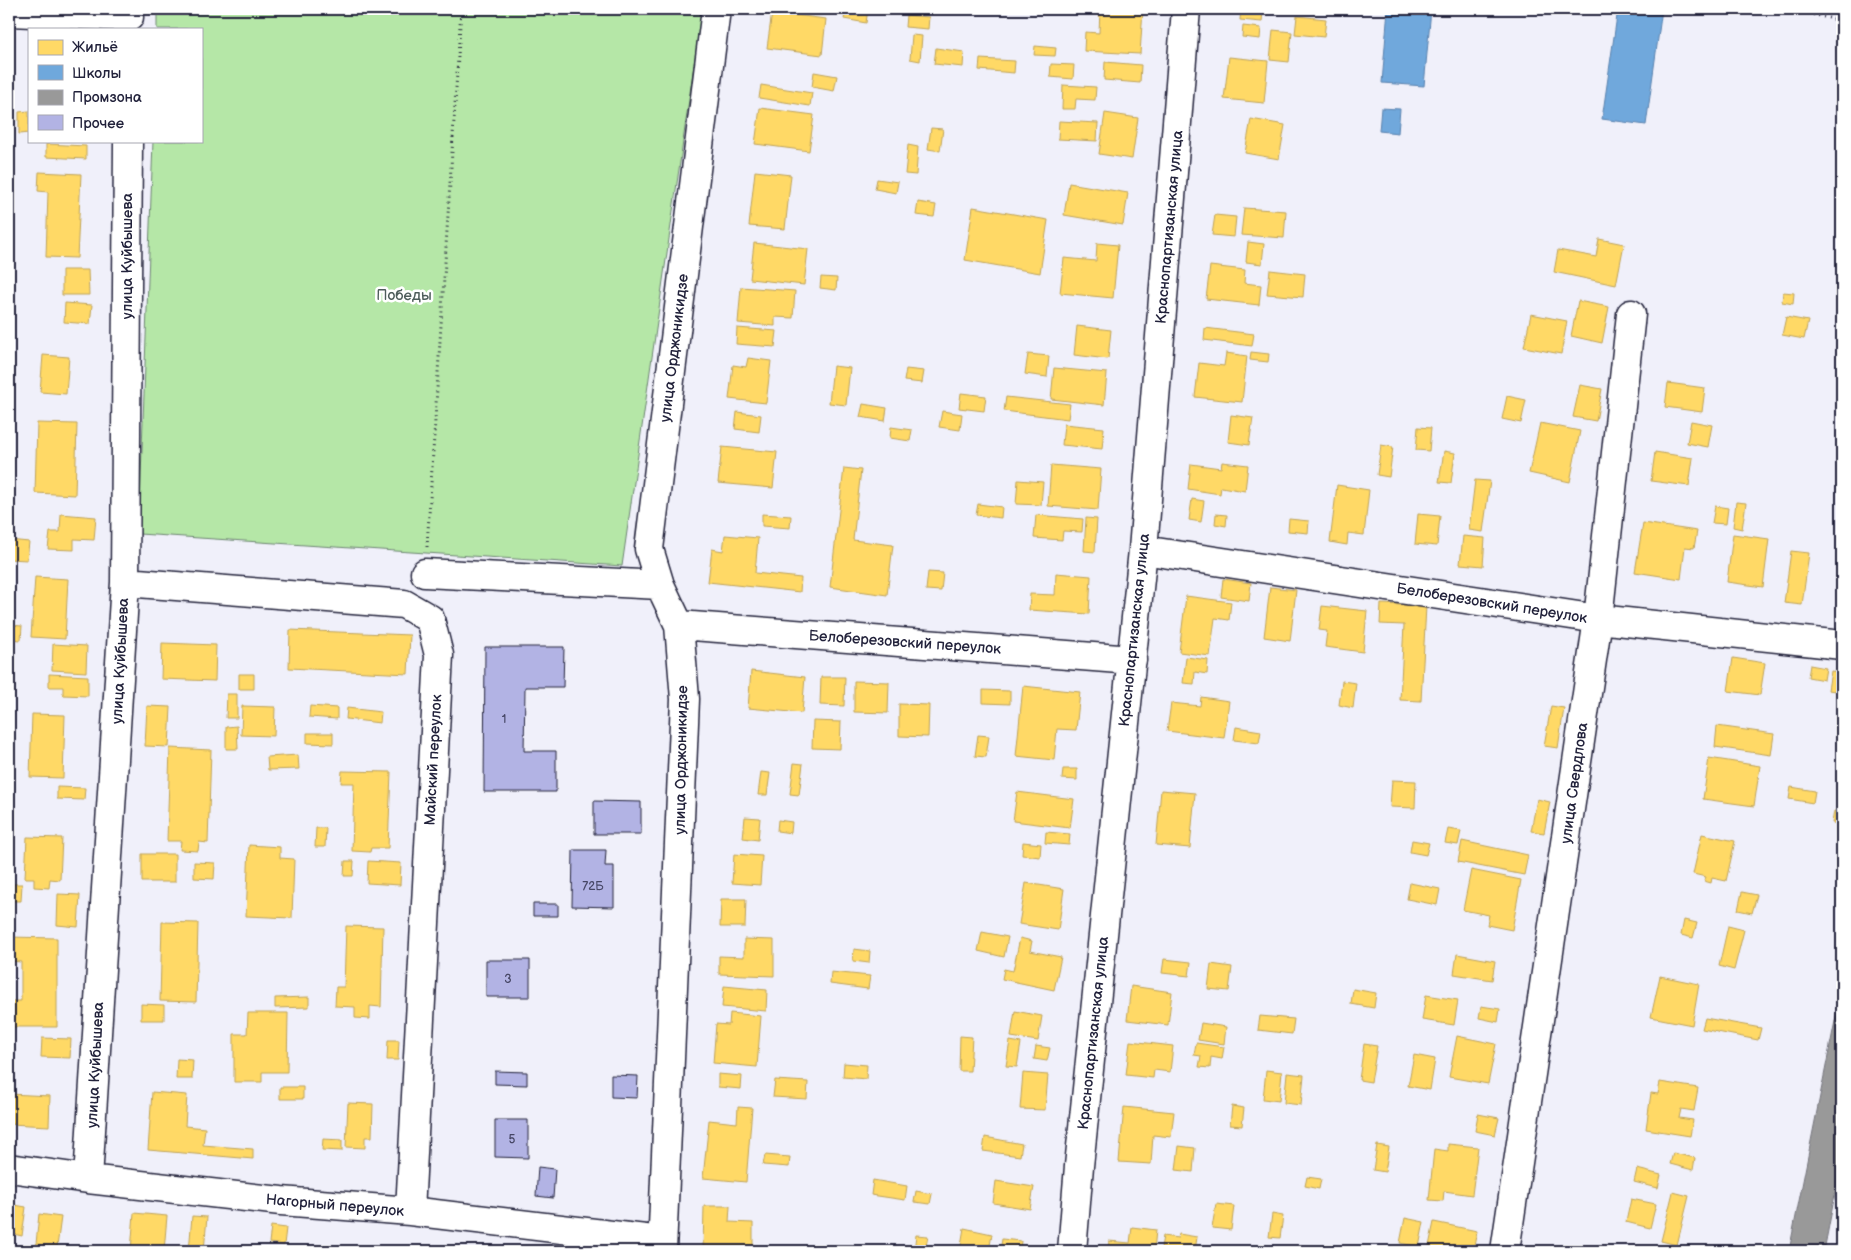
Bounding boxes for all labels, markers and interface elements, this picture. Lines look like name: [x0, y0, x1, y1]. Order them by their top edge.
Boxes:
legend: [28, 28, 202, 142]
text: Жильё: [72, 38, 118, 57]
text: Школы: [72, 64, 121, 83]
text: Промзона: [72, 88, 142, 107]
text: Прочее: [72, 114, 124, 133]
street label: Краснопартизанская улица: [1152, 129, 1187, 325]
street label: улица Куйбышева: [118, 193, 137, 319]
street label: улица Орджоникидзе: [656, 273, 693, 423]
park label: Победы: [376, 286, 432, 305]
street label: Краснопартизанская улица: [1115, 532, 1154, 728]
street label: Белоберезовский переулок: [1395, 579, 1589, 628]
street label: улица Куйбышева: [108, 597, 133, 725]
street label: Белоберезовский переулок: [808, 626, 1002, 659]
street label: улица Орджоникидзе: [671, 685, 692, 835]
street label: Майский переулок: [421, 694, 446, 826]
house number: 1: [502, 712, 506, 727]
street label: улица Свердлова: [1557, 721, 1592, 845]
house number: 72Б: [582, 879, 604, 894]
street label: Краснопартизанская улица: [1074, 935, 1113, 1131]
house number: 3: [504, 972, 512, 987]
street label: улица Куйбышева: [83, 1001, 108, 1129]
house number: 5: [509, 1132, 516, 1147]
street label: Нагорный переулок: [265, 1190, 405, 1221]

